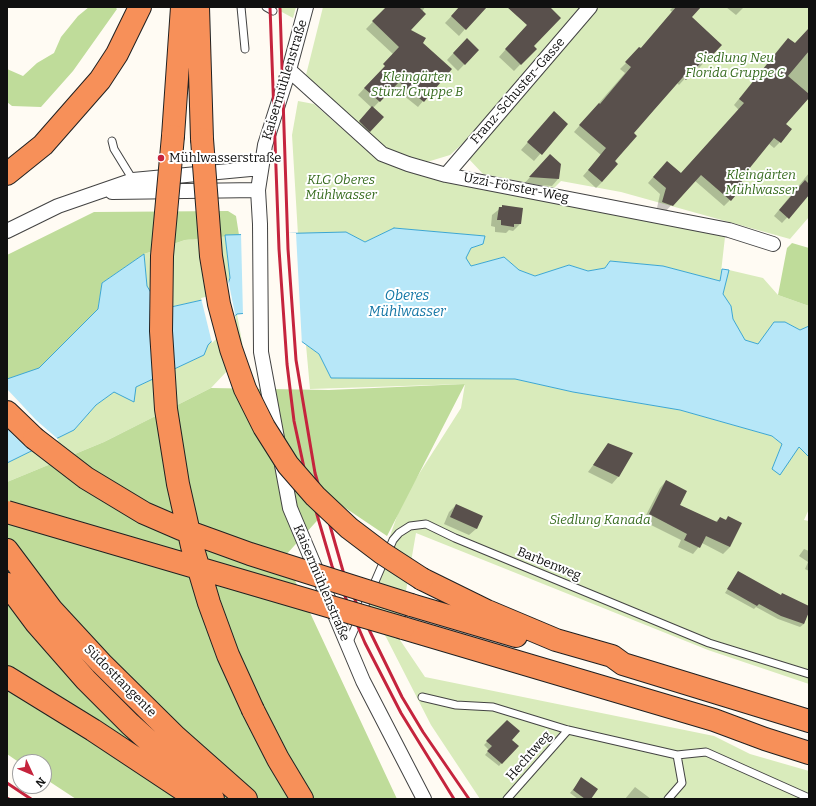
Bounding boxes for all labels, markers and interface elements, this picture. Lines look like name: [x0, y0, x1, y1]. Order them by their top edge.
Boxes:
street label: Kaisermühlenstraße: [259, 18, 311, 142]
street label: Franz-Schuster-Gasse: [468, 35, 568, 147]
park label: Siedlung Neu Florida Gruppe C: [685, 50, 785, 81]
park label: Kleingärten Stürzl Gruppe B: [371, 69, 463, 100]
place label: Mühlwasserstraße: [169, 150, 281, 166]
marker: Mühlwasserstraße: [156, 153, 166, 163]
park label: Kleingärten Mühlwasser: [725, 167, 797, 198]
street label: Uzzi-Förster-Weg: [462, 170, 570, 206]
park label: KLG Oberes Mühlwasser: [305, 172, 377, 203]
water label: Oberes Mühlwasser: [368, 288, 446, 320]
park label: Siedlung Kanada: [549, 512, 651, 528]
street label: Kaisermühlenstraße: [289, 522, 353, 644]
street label: Barbenweg: [515, 544, 583, 584]
street label: Südosttangente: [81, 642, 159, 720]
street label: Hechtweg: [503, 728, 555, 784]
north arrow: [12, 754, 52, 794]
text: N: [33, 774, 48, 790]

